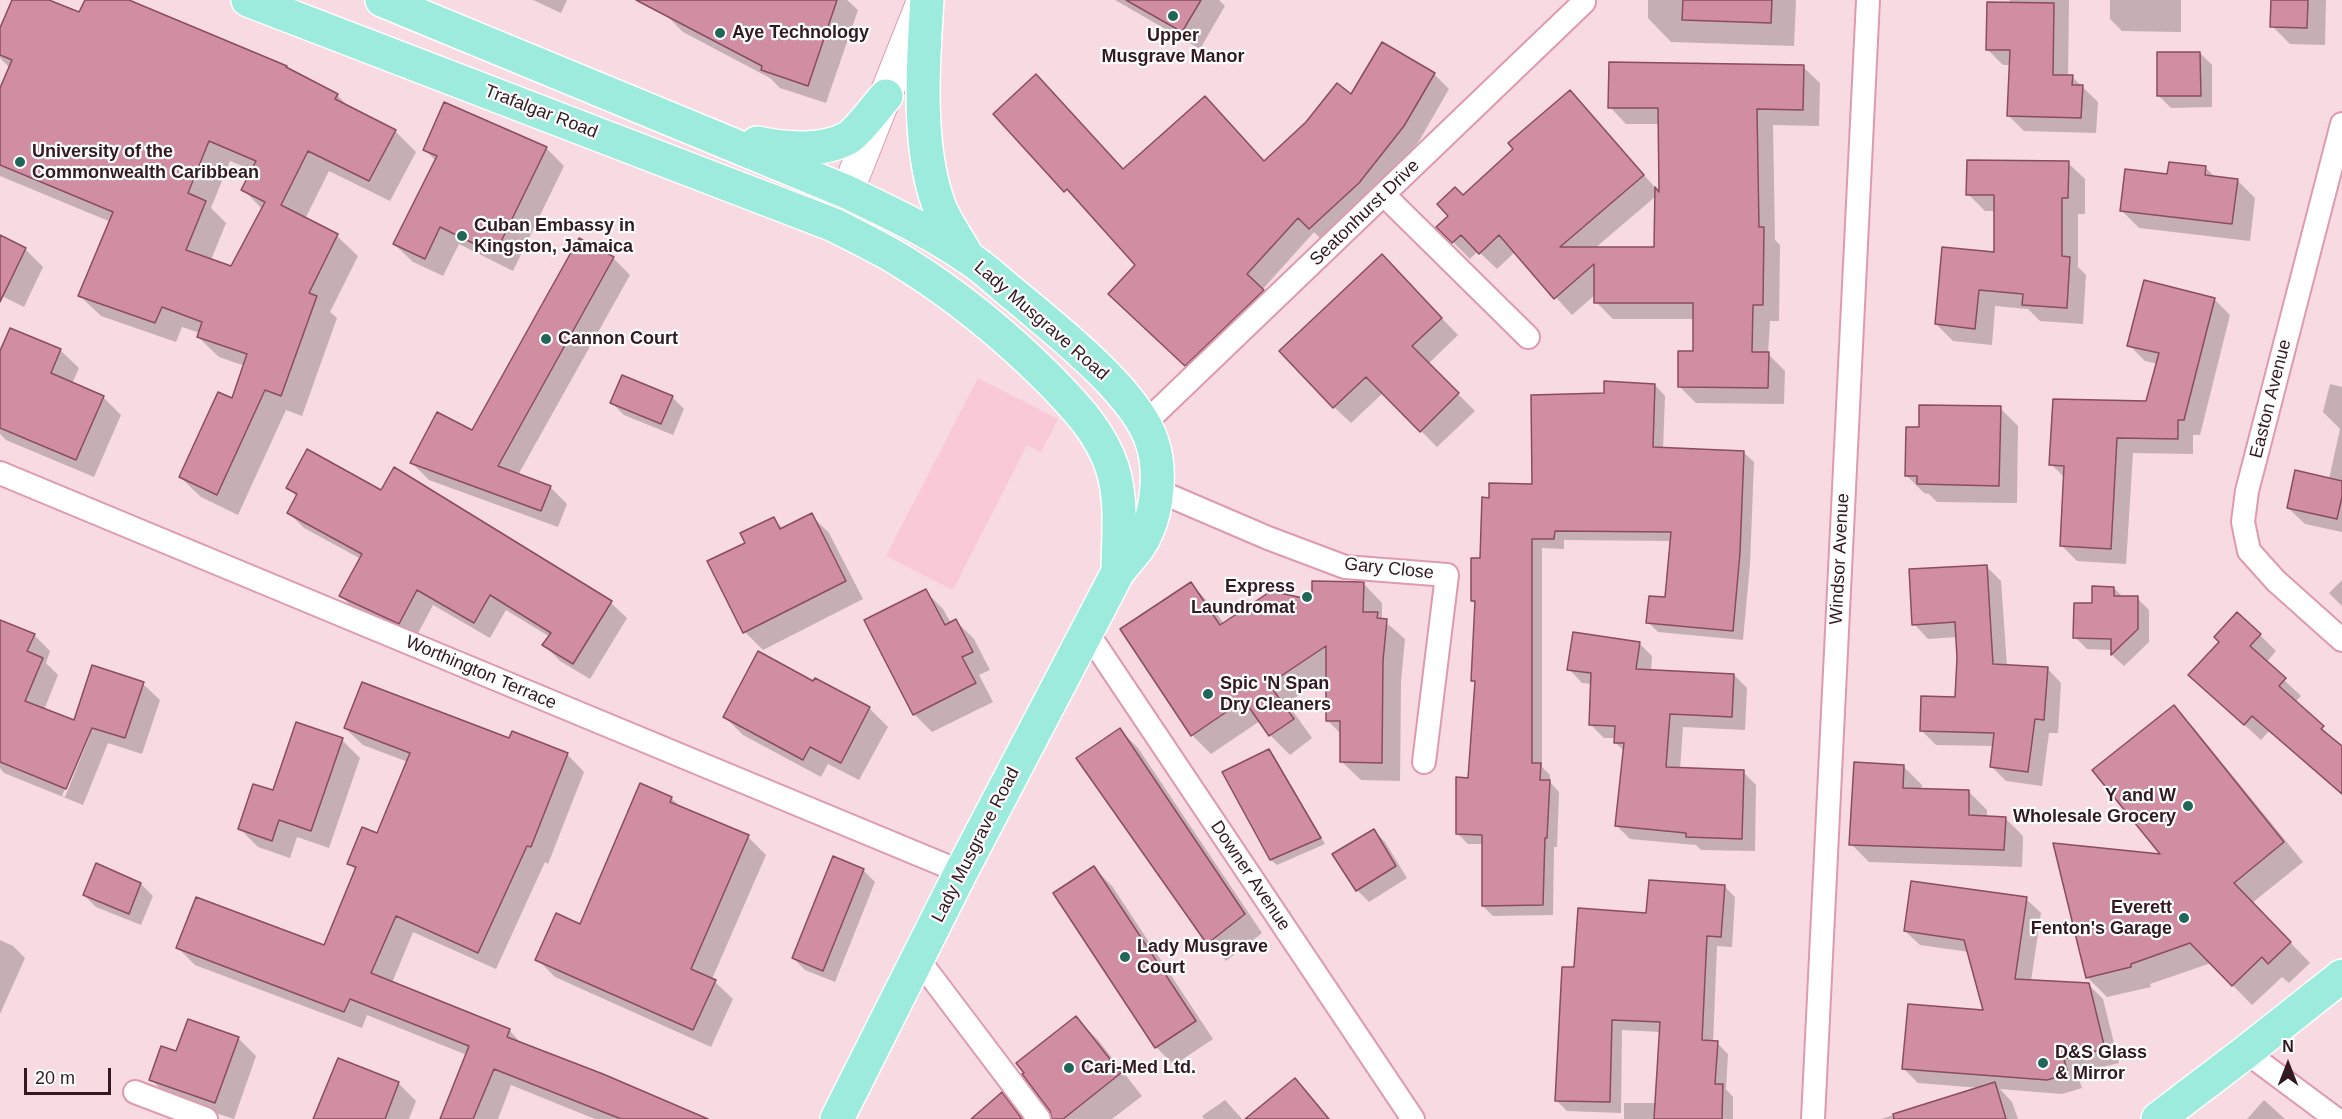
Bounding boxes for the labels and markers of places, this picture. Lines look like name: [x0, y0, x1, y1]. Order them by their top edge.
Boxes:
marker: Upper Musgrave Manor: [1166, 9, 1180, 23]
place label: Aye Technology: [732, 22, 869, 44]
place label: Upper Musgrave Manor: [1101, 25, 1245, 68]
marker: Aye Technology: [713, 26, 727, 40]
place label: University of the Commonwealth Caribbean: [32, 141, 259, 184]
marker: University of the Commonwealth Caribbean: [13, 155, 27, 169]
place label: Cuban Embassy in Kingston, Jamaica: [474, 215, 635, 258]
marker: Cuban Embassy in Kingston, Jamaica: [455, 229, 469, 243]
place label: Cannon Court: [558, 328, 678, 350]
marker: Cannon Court: [539, 332, 553, 346]
place label: Express Laundromat: [1191, 576, 1295, 618]
marker: Express Laundromat: [1300, 590, 1314, 604]
place label: Spic 'N Span Dry Cleaners: [1220, 673, 1331, 716]
marker: Spic 'N Span Dry Cleaners: [1201, 687, 1215, 701]
place label: Y and W Wholesale Grocery: [2013, 785, 2176, 828]
marker: Y and W Wholesale Grocery: [2181, 799, 2195, 813]
place label: Everett Fenton's Garage: [2031, 897, 2172, 940]
marker: Everett Fenton's Garage: [2177, 911, 2191, 925]
place label: Lady Musgrave Court: [1137, 936, 1268, 978]
marker: Lady Musgrave Court: [1118, 950, 1132, 964]
place label: D&S Glass & Mirror: [2055, 1042, 2147, 1084]
marker: D&S Glass & Mirror: [2036, 1056, 2050, 1070]
place label: Cari-Med Ltd.: [1081, 1057, 1196, 1079]
marker: Cari-Med Ltd.: [1062, 1061, 1076, 1075]

